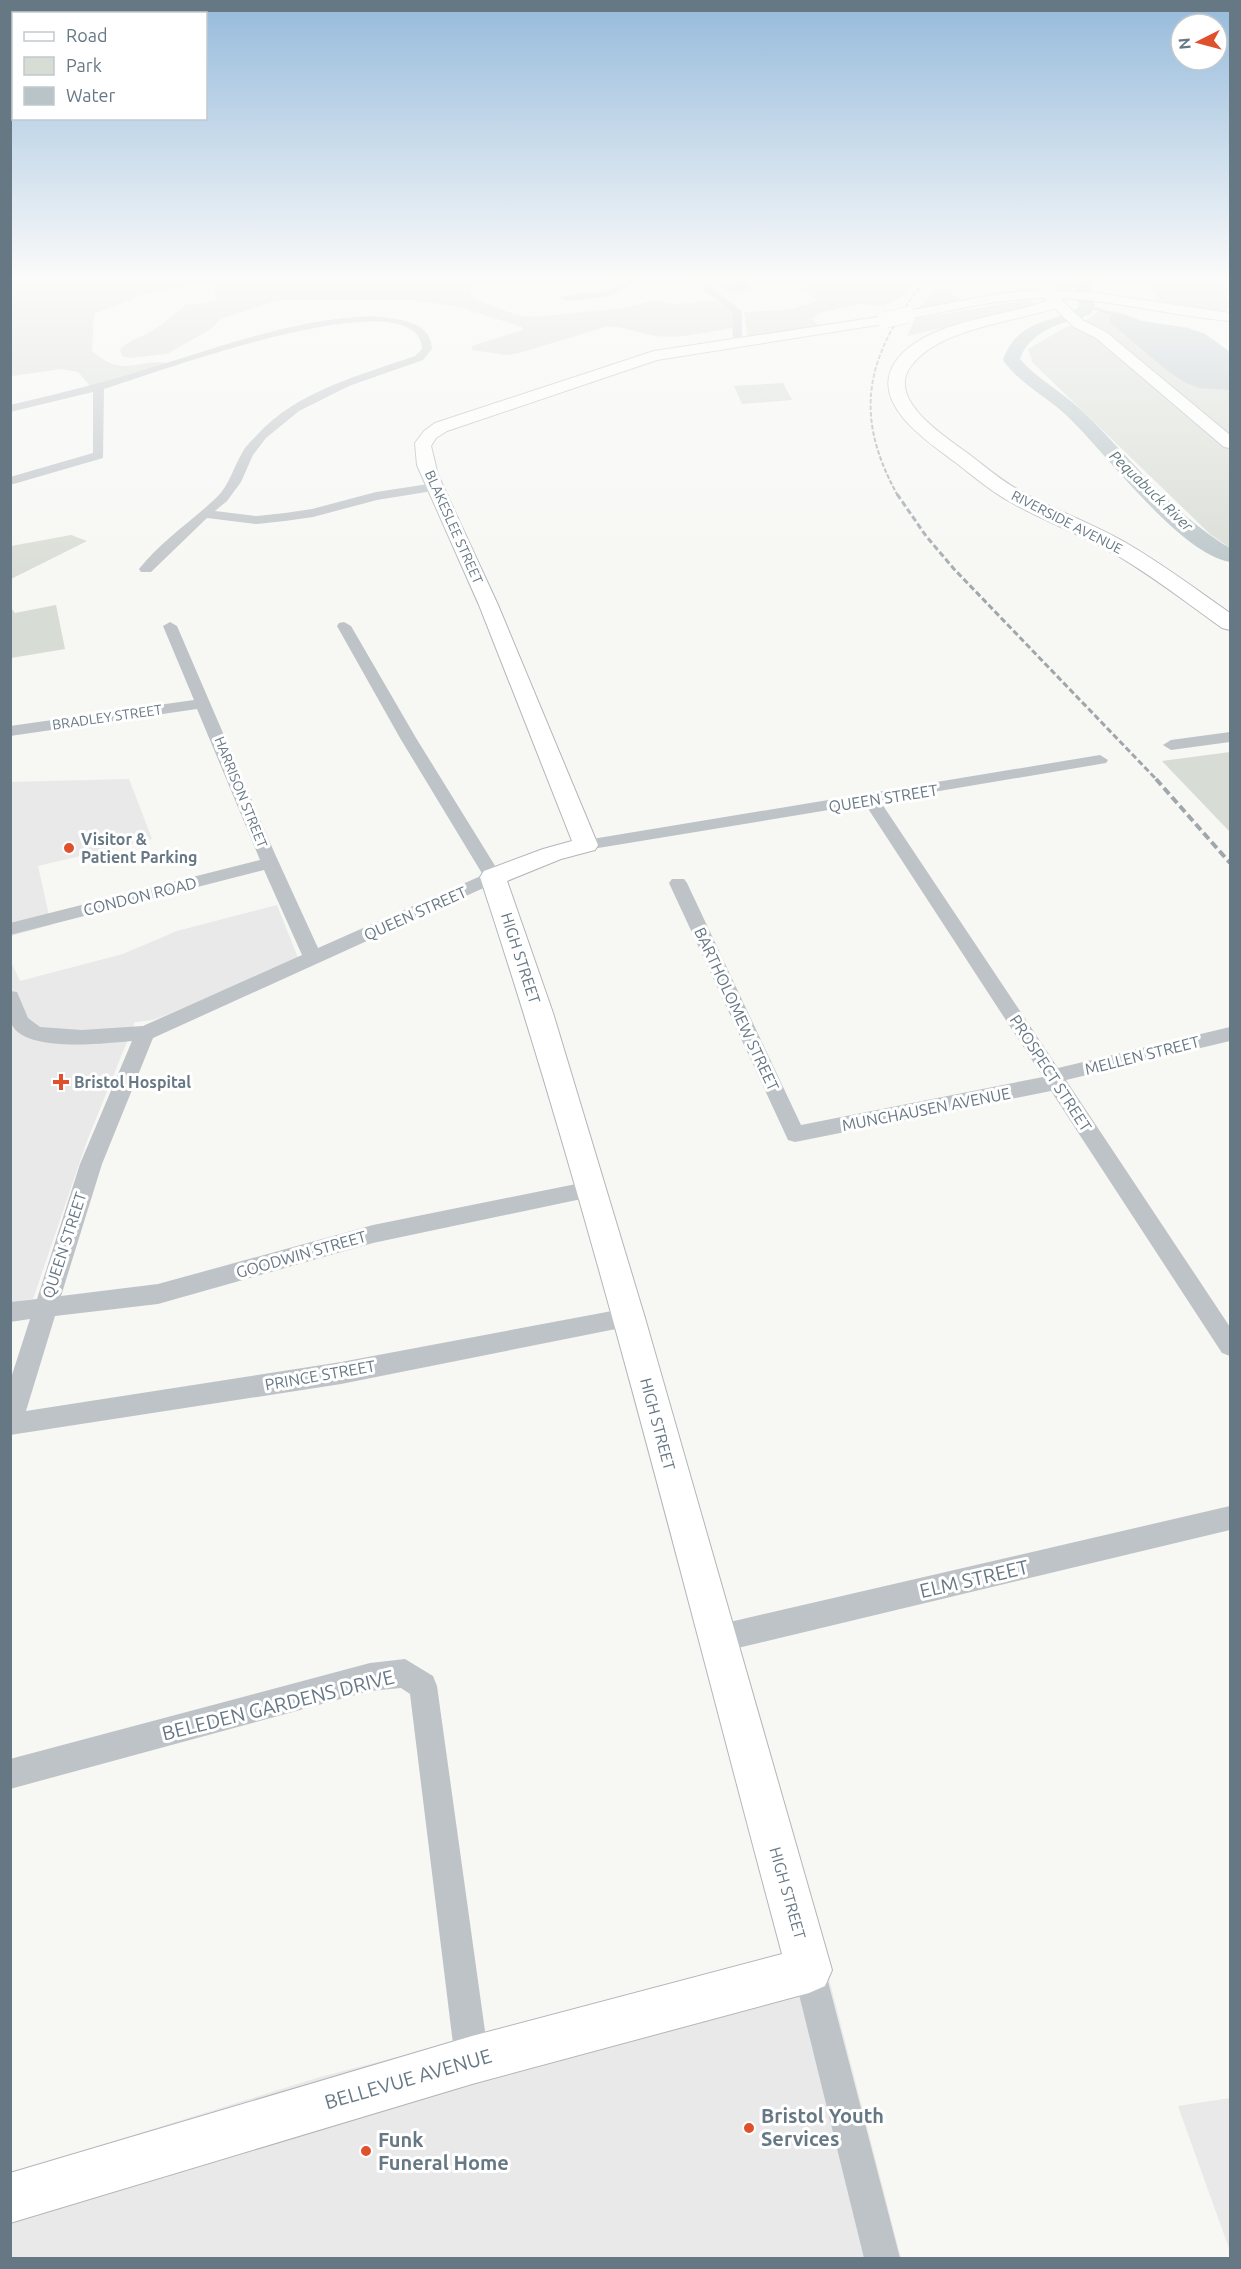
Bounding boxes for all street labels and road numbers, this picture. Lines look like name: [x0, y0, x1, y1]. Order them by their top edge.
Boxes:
street label: BLAKESLEE STREET: [422, 468, 486, 586]
street label: RIVERSIDE AVENUE: [1009, 487, 1125, 557]
street label: BRADLEY STREET: [51, 701, 163, 733]
street label: HARRISON STREET: [211, 734, 271, 850]
street label: QUEEN STREET: [827, 780, 939, 816]
street label: CONDON ROAD: [81, 873, 199, 919]
street label: QUEEN STREET: [361, 882, 469, 944]
street label: HIGH STREET: [498, 910, 544, 1006]
street label: BARTHOLOMEW STREET: [691, 924, 783, 1094]
street label: PROSPECT STREET: [1007, 1011, 1095, 1135]
street label: MELLEN STREET: [1083, 1032, 1201, 1078]
street label: MUNCHAUSEN AVENUE: [840, 1084, 1012, 1134]
street label: QUEEN STREET: [38, 1190, 90, 1300]
street label: GOODWIN STREET: [234, 1227, 368, 1281]
street label: PRINCE STREET: [263, 1356, 377, 1394]
street label: HIGH STREET: [637, 1376, 679, 1472]
street label: ELM STREET: [917, 1555, 1031, 1602]
street label: BELEDEN GARDENS DRIVE: [159, 1664, 396, 1745]
street label: HIGH STREET: [766, 1845, 810, 1941]
street label: BELLEVUE AVENUE: [322, 2044, 494, 2113]

